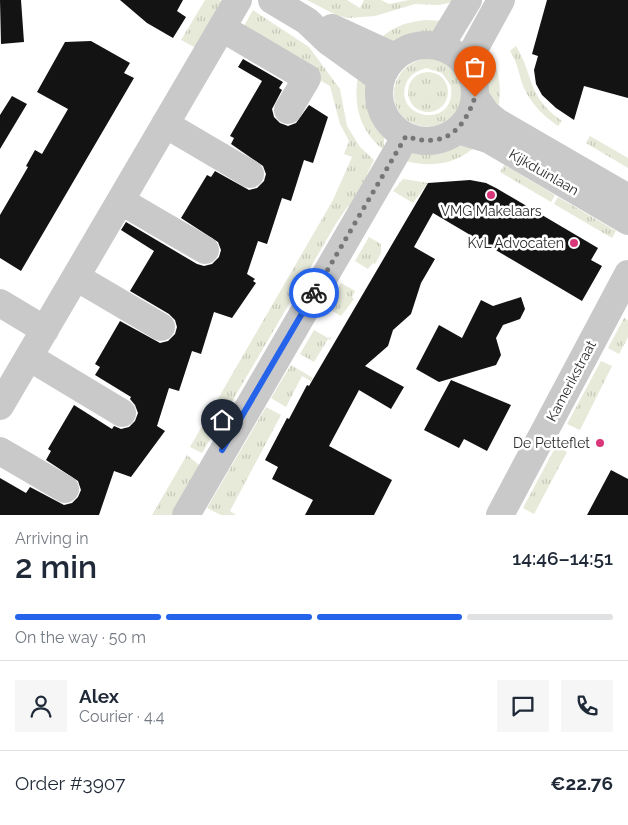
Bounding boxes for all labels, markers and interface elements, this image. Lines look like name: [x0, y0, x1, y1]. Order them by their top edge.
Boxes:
pin: [454, 46, 496, 97]
icon: bag: [461, 53, 489, 81]
street label: Kijkduinlaan: [506, 146, 582, 198]
marker: VMG Makelaars: [485, 189, 497, 201]
place label: VMG Makelaars: [440, 203, 542, 219]
place label: KvL Advocaten: [467, 235, 564, 251]
marker: KvL Advocaten: [568, 237, 580, 249]
courier: [289, 268, 339, 318]
icon: bike: [300, 279, 328, 307]
street label: Kamerikstraat: [543, 338, 599, 424]
pin: [201, 399, 243, 450]
icon: home: [208, 406, 236, 434]
place label: De Petteflet: [513, 435, 590, 451]
marker: De Petteflet: [594, 437, 606, 449]
text: Arriving in: [15, 529, 89, 548]
text: 14:46–14:51: [512, 547, 613, 569]
text: 2 min: [15, 548, 97, 585]
text: On the way · 50 m: [15, 628, 146, 647]
button: person: [15, 680, 67, 732]
button: chat: [497, 680, 549, 732]
button: phone: [561, 680, 613, 732]
text: Alex: [79, 685, 119, 707]
text: Courier · 4.4: [79, 707, 164, 726]
text: Order #3907: [15, 772, 126, 794]
text: €22.76: [550, 772, 613, 794]

